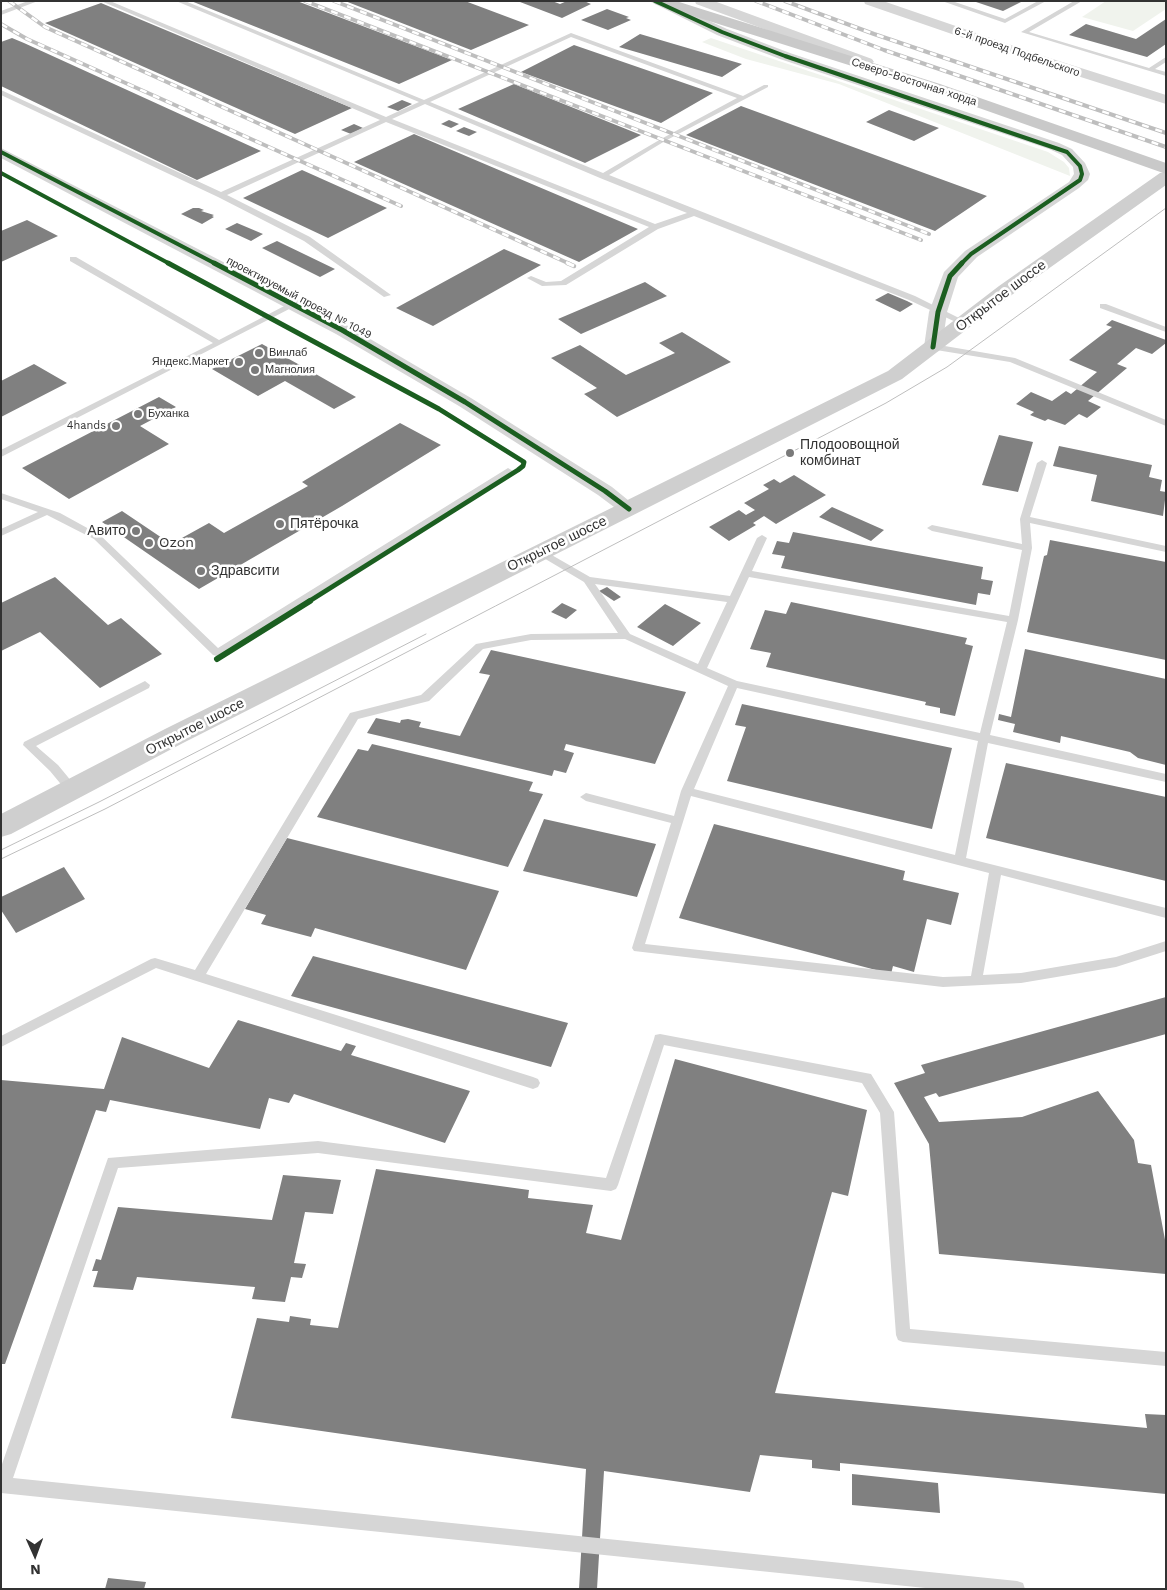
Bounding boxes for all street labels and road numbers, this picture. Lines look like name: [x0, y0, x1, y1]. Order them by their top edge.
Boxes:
street label: 6-й проезд Подбельского: [952, 24, 1082, 80]
street label: Северо-Восточная хорда: [850, 55, 978, 109]
street label: проектируемый проезд № 1049: [224, 254, 374, 342]
street label: Открытое шоссе: [953, 257, 1049, 335]
street label: Открытое шоссе: [504, 513, 610, 575]
street label: Открытое шоссе: [143, 695, 247, 759]

